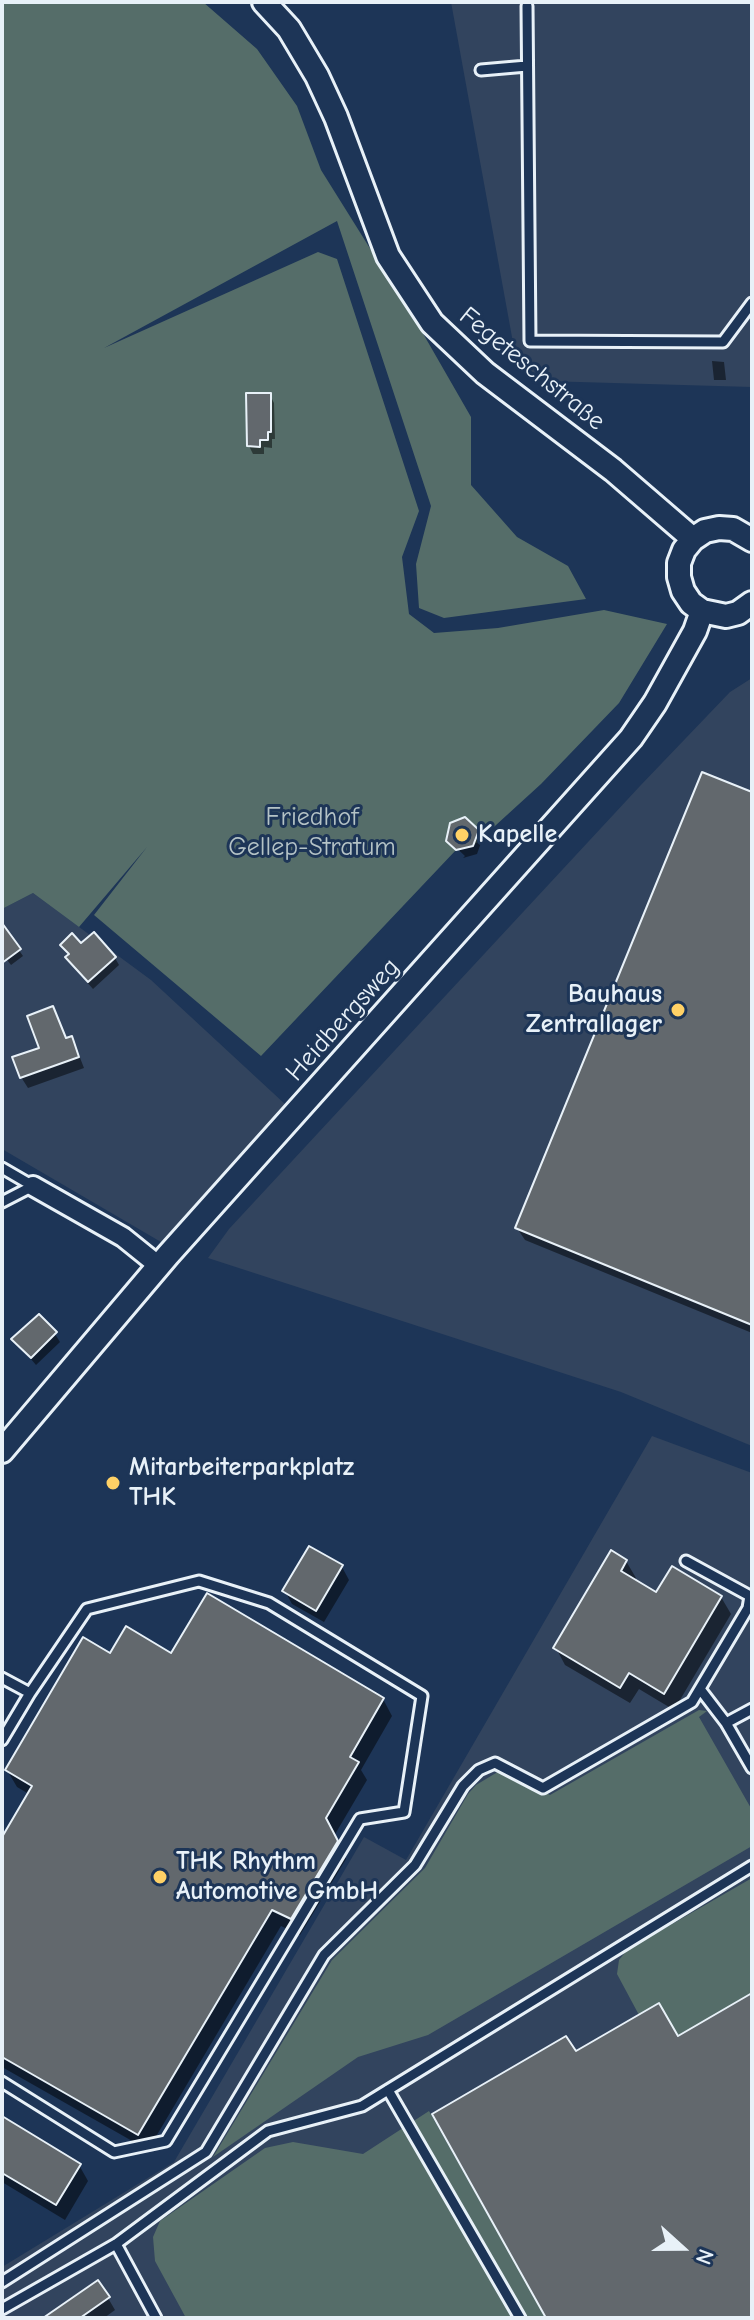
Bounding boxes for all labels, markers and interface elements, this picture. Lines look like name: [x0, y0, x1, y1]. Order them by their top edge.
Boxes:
street label: Fegeteschstraße: [453, 301, 611, 437]
park label: Friedhof Gellep-Stratum: [228, 802, 396, 864]
place label: Kapelle: [478, 819, 557, 851]
marker: Kapelle: [453, 826, 471, 844]
street label: Heidbergsweg: [280, 952, 406, 1088]
place label: Bauhaus Zentrallager: [526, 979, 662, 1040]
marker: Bauhaus Zentrallager: [669, 1001, 687, 1019]
place label: Mitarbeiterparkplatz THK: [129, 1452, 354, 1514]
marker: Mitarbeiterparkplatz THK: [104, 1474, 122, 1492]
place label: THK Rhythm Automotive GmbH: [176, 1846, 378, 1908]
marker: THK Rhythm Automotive GmbH: [151, 1868, 169, 1886]
north arrow: [642, 2208, 722, 2288]
text: N: [690, 2245, 719, 2268]

